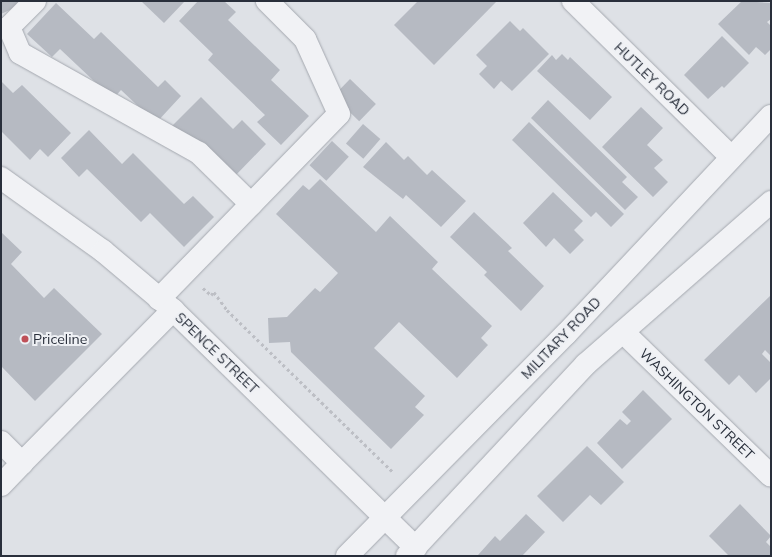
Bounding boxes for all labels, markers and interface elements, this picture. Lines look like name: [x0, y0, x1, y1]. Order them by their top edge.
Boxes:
street label: HUTLEY ROAD: [611, 39, 693, 119]
street label: MILITARY ROAD: [518, 294, 604, 382]
street label: SPENCE STREET: [172, 309, 262, 397]
place label: Priceline: [33, 331, 87, 347]
marker: Priceline: [20, 334, 30, 344]
street label: WASHINGTON STREET: [636, 345, 758, 463]

